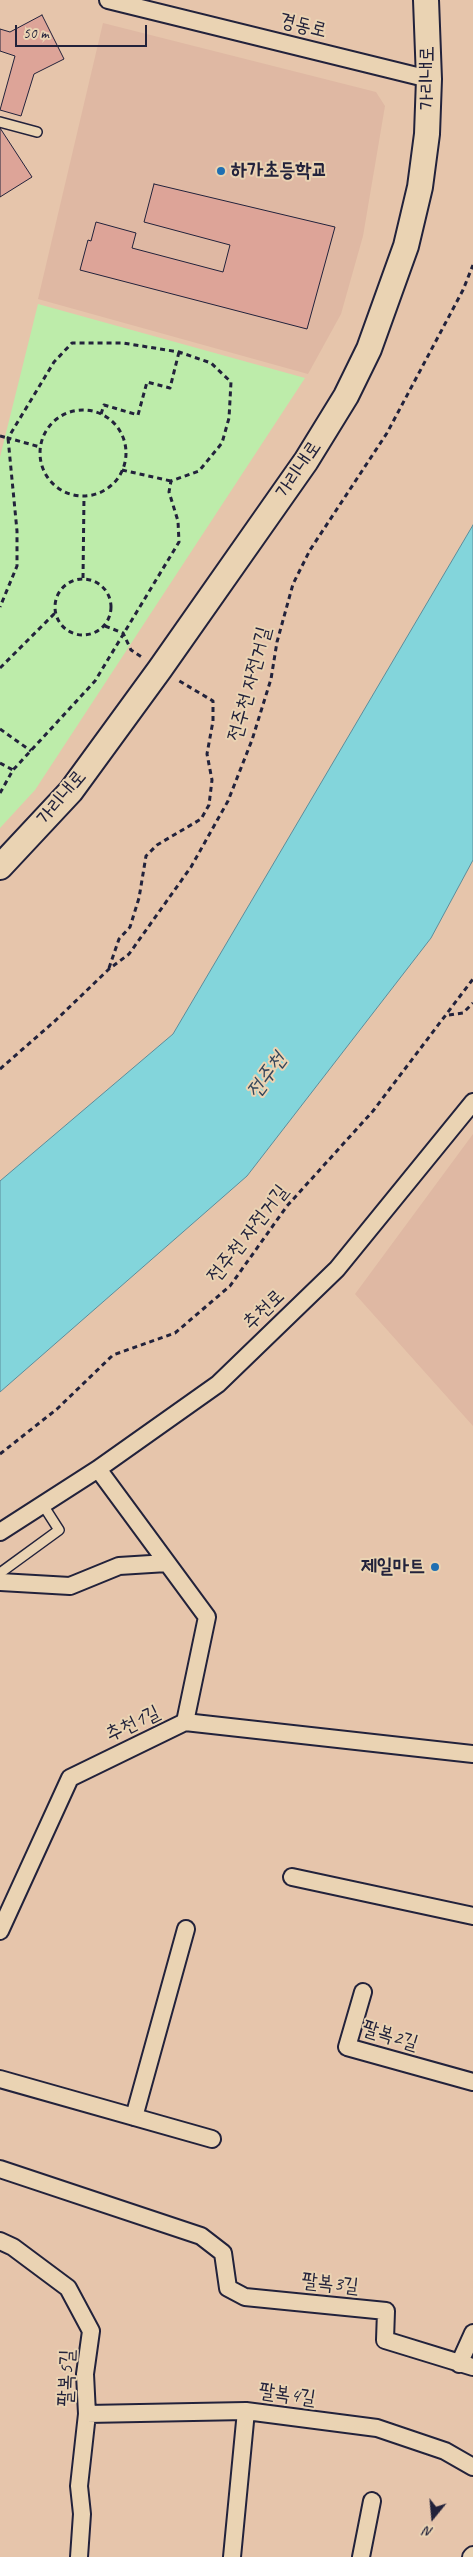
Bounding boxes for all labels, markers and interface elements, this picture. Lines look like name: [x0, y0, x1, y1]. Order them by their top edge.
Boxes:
street label: 경동로: [277, 9, 329, 43]
scale bar: [18, 15, 150, 47]
text: 50 m: [23, 24, 49, 43]
street label: 가리내로: [416, 46, 440, 110]
place label: 하가초등학교: [231, 159, 328, 183]
marker: 하가초등학교: [215, 165, 227, 177]
street label: 가리내로: [271, 437, 327, 503]
street label: 전주천 자전거길: [223, 624, 277, 744]
street label: 가리내로: [32, 766, 92, 830]
water label: 전주천: [242, 1048, 292, 1104]
street label: 전주천 자전거길: [202, 1180, 294, 1288]
street label: 추천로: [238, 1285, 290, 1335]
place label: 제일마트: [361, 1555, 425, 1579]
marker: 제일마트: [429, 1561, 441, 1573]
street label: 추천1길: [102, 1701, 164, 1747]
street label: 팔복2길: [359, 2016, 421, 2056]
street label: 팔복3길: [300, 2269, 360, 2299]
street label: 팔복5길: [54, 2349, 80, 2407]
street label: 팔복4길: [257, 2379, 317, 2411]
north arrow: [408, 2492, 458, 2542]
text: N: [422, 2522, 435, 2541]

